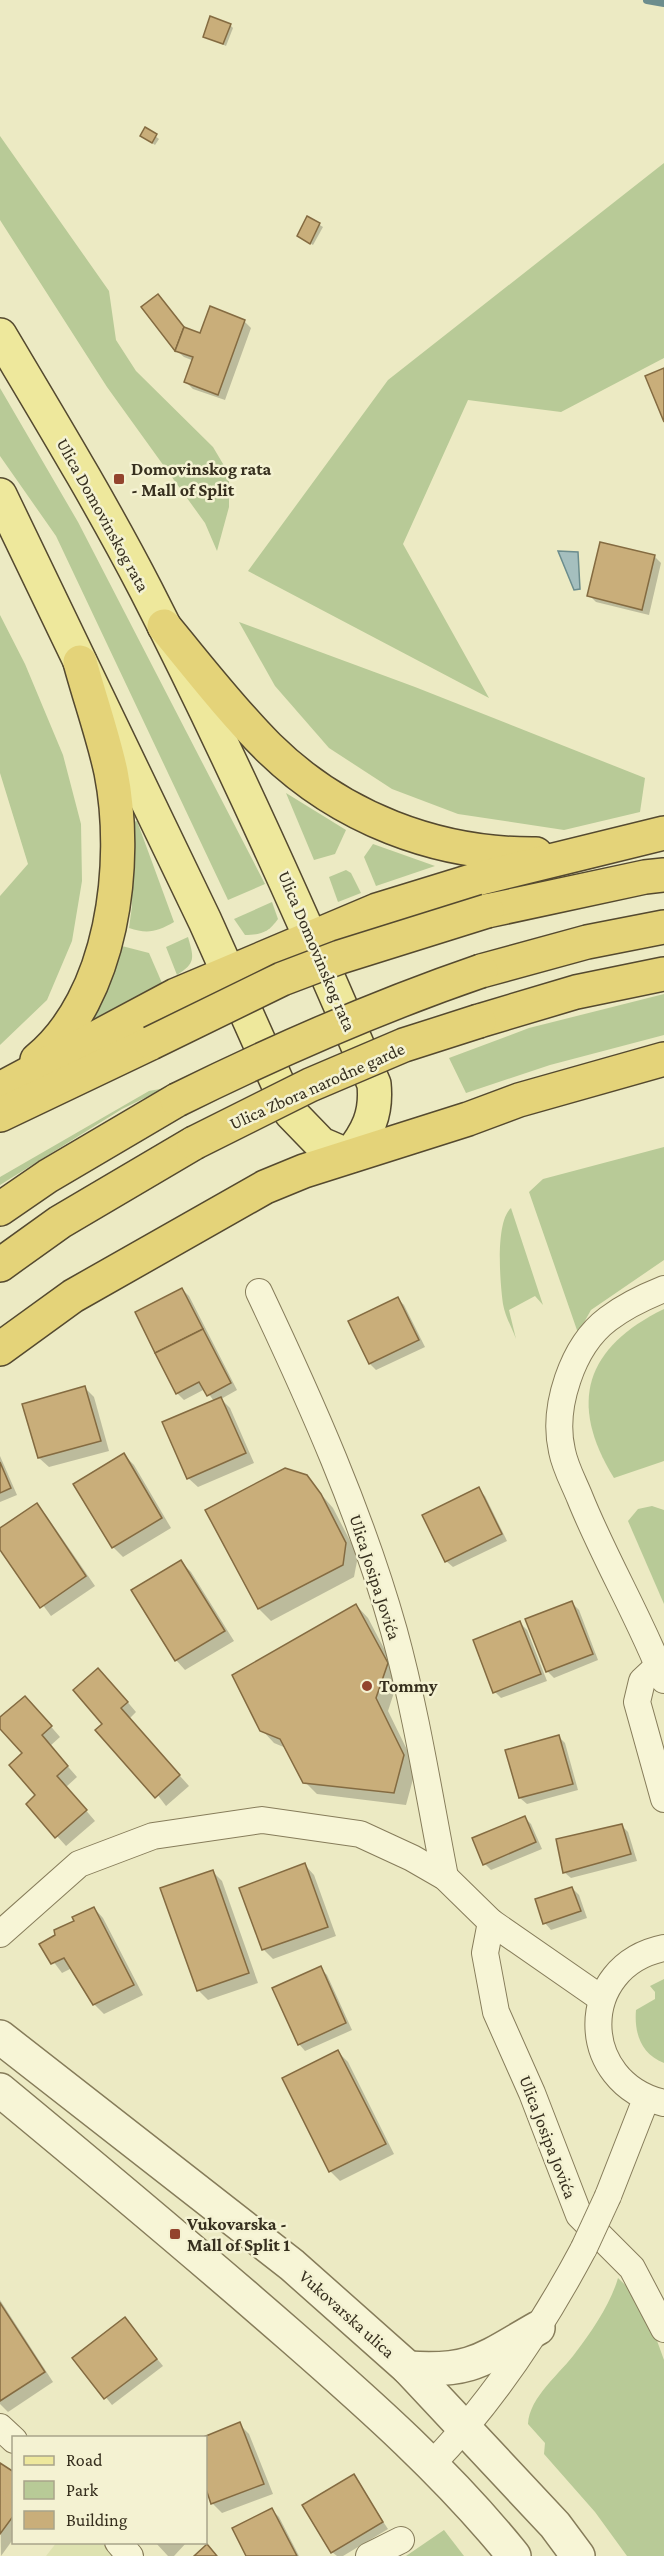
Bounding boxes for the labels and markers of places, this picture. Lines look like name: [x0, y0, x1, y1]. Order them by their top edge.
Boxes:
place label: Domovinskog rata - Mall of Split: [131, 459, 272, 500]
marker: Domovinskog rata - Mall of Split: [112, 472, 126, 486]
place label: Tommy: [379, 1676, 438, 1696]
marker: Tommy: [360, 1679, 374, 1693]
place label: Vukovarska - Mall of Split 1: [186, 2214, 290, 2255]
marker: Vukovarska - Mall of Split 1: [168, 2227, 182, 2241]

